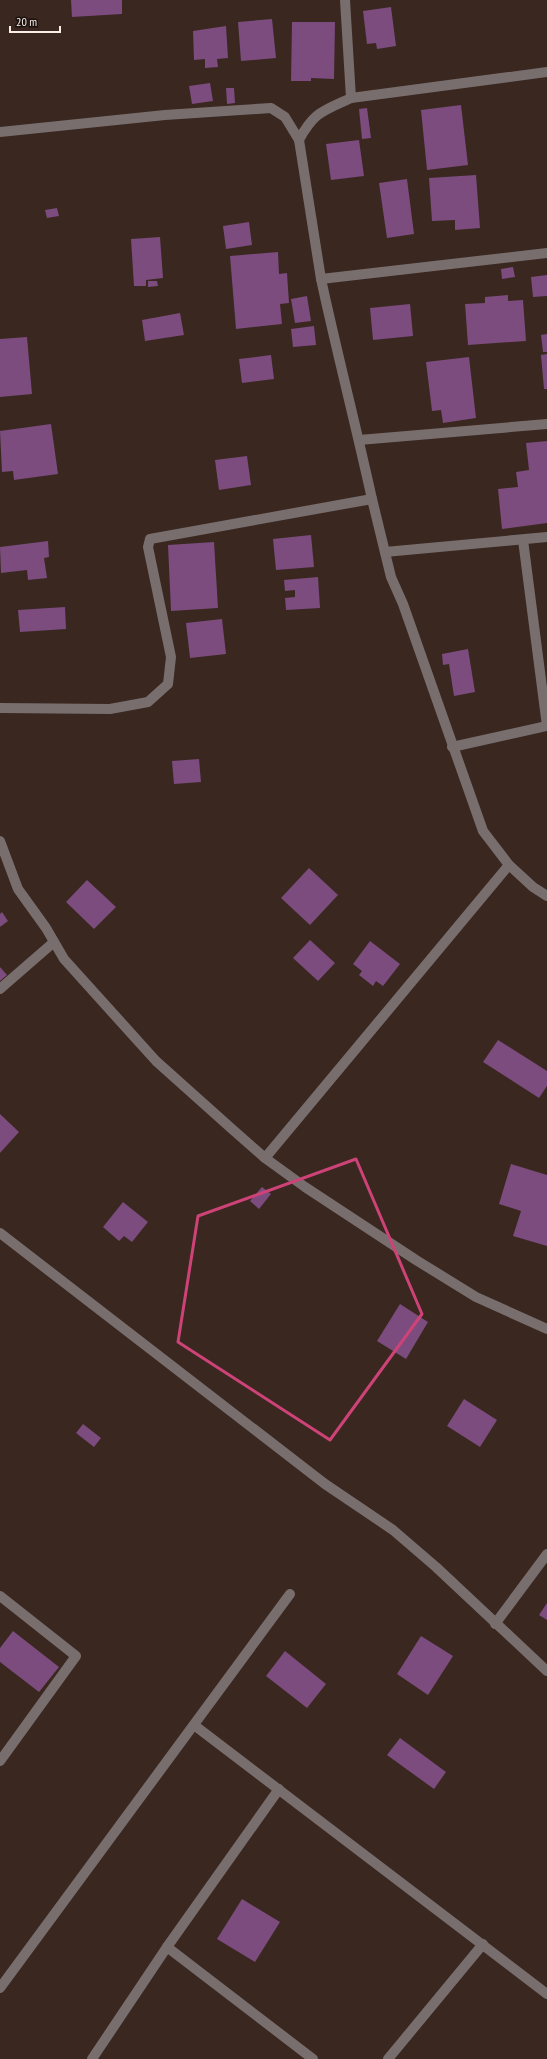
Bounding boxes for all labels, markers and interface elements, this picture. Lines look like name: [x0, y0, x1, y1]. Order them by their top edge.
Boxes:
scale bar: [10, 8, 60, 34]
text: 20 m: [16, 14, 37, 29]

